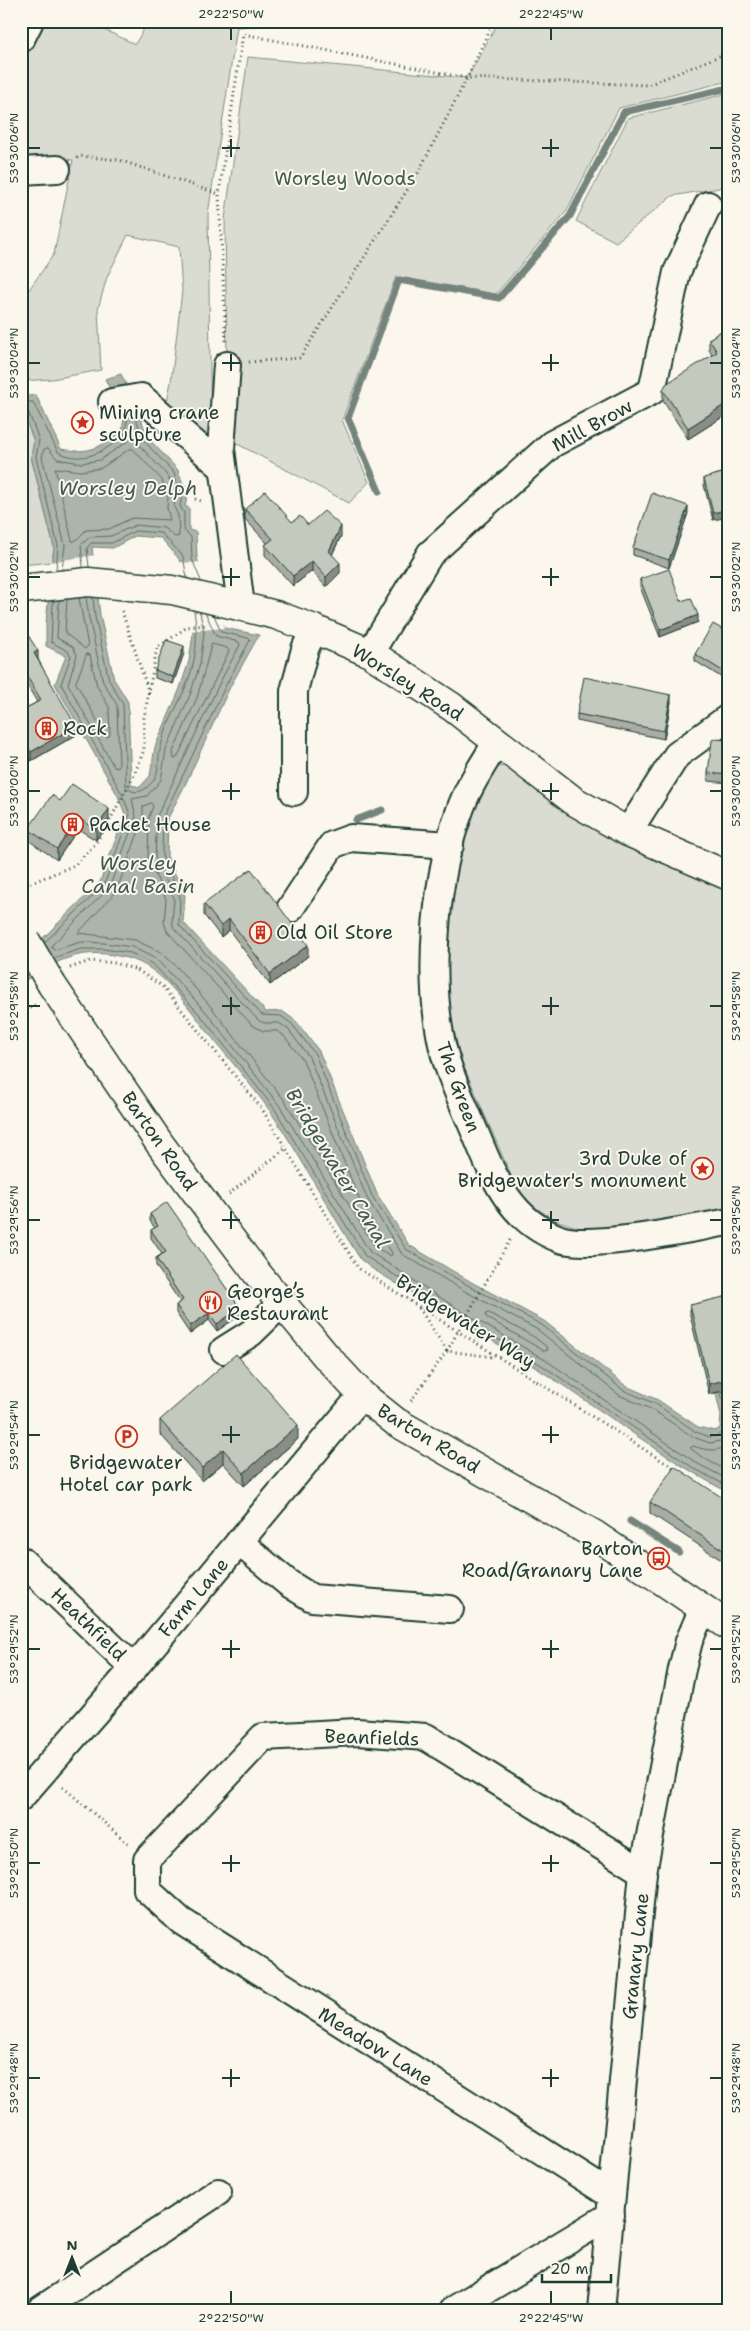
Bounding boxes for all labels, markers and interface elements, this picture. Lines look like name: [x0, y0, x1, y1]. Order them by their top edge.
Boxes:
text: 2°22'50"W: [198, 6, 264, 22]
text: 2°22'45"W: [518, 6, 584, 22]
text: 53°30'06"N: [6, 113, 22, 183]
text: 53°30'06"N: [728, 113, 744, 183]
park label: Worsley Woods: [274, 166, 416, 191]
text: 53°30'04"N: [6, 328, 22, 398]
text: 53°30'04"N: [728, 328, 744, 398]
street label: Mill Brow: [548, 393, 637, 458]
place label: Mining crane sculpture: [99, 400, 219, 447]
place icon: Mining crane sculpture: [71, 411, 95, 435]
water label: Worsley Delph: [58, 475, 198, 501]
text: 53°30'02"N: [6, 542, 22, 612]
text: 53°30'02"N: [728, 542, 744, 612]
street label: Worsley Road: [347, 638, 468, 727]
building icon: Rock: [35, 716, 59, 740]
place label: Rock: [63, 716, 107, 741]
text: 53°30'00"N: [6, 755, 22, 827]
text: 53°30'00"N: [728, 755, 744, 827]
building icon: Packet House: [61, 812, 85, 836]
place label: Packet House: [89, 812, 211, 837]
water label: Worsley Canal Basin: [81, 850, 195, 899]
building icon: Old Oil Store: [248, 920, 272, 944]
place label: Old Oil Store: [276, 920, 393, 945]
text: 53°29'58"N: [6, 971, 22, 1041]
text: 53°29'58"N: [728, 971, 744, 1041]
street label: The Green: [431, 1038, 487, 1136]
water label: Bridgewater Canal: [280, 1083, 396, 1253]
street label: Barton Road: [116, 1087, 203, 1196]
place label: 3rd Duke of Bridgewater's monument: [458, 1146, 688, 1193]
place icon: 3rd Duke of Bridgewater's monument: [691, 1157, 715, 1181]
text: 53°29'56"N: [6, 1185, 22, 1255]
text: 53°29'56"N: [728, 1185, 744, 1255]
street label: Bridgewater Way: [391, 1269, 540, 1374]
place label: George’s Restaurant: [227, 1279, 329, 1326]
restaurant icon: George’s Restaurant: [199, 1290, 223, 1314]
street label: Barton Road: [373, 1398, 485, 1479]
text: 53°29'54"N: [6, 1400, 22, 1470]
text: 53°29'54"N: [728, 1400, 744, 1470]
parking icon: Bridgewater Hotel car park: [114, 1424, 138, 1448]
place label: Bridgewater Hotel car park: [59, 1450, 193, 1497]
place label: Barton Road/Granary Lane: [462, 1536, 643, 1583]
bus stop icon: Barton Road/Granary Lane: [647, 1547, 671, 1571]
street label: Farm Lane: [153, 1552, 234, 1642]
street label: Heathfield: [45, 1582, 132, 1667]
text: 53°29'52"N: [6, 1614, 22, 1684]
text: 53°29'52"N: [728, 1614, 744, 1684]
street label: Beanfields: [324, 1723, 420, 1752]
text: 53°29'50"N: [6, 1828, 22, 1898]
text: 53°29'50"N: [728, 1828, 744, 1898]
street label: Granary Lane: [616, 1891, 655, 2021]
street label: Meadow Lane: [314, 2001, 438, 2092]
text: 53°29'48"N: [6, 2043, 22, 2113]
text: 53°29'48"N: [728, 2043, 744, 2113]
north arrow: [48, 2234, 98, 2284]
text: N: [66, 2236, 78, 2254]
scale bar: [542, 2251, 611, 2283]
text: 20 m: [550, 2259, 589, 2279]
text: 2°22'50"W: [198, 2310, 264, 2326]
text: 2°22'45"W: [518, 2310, 584, 2326]

